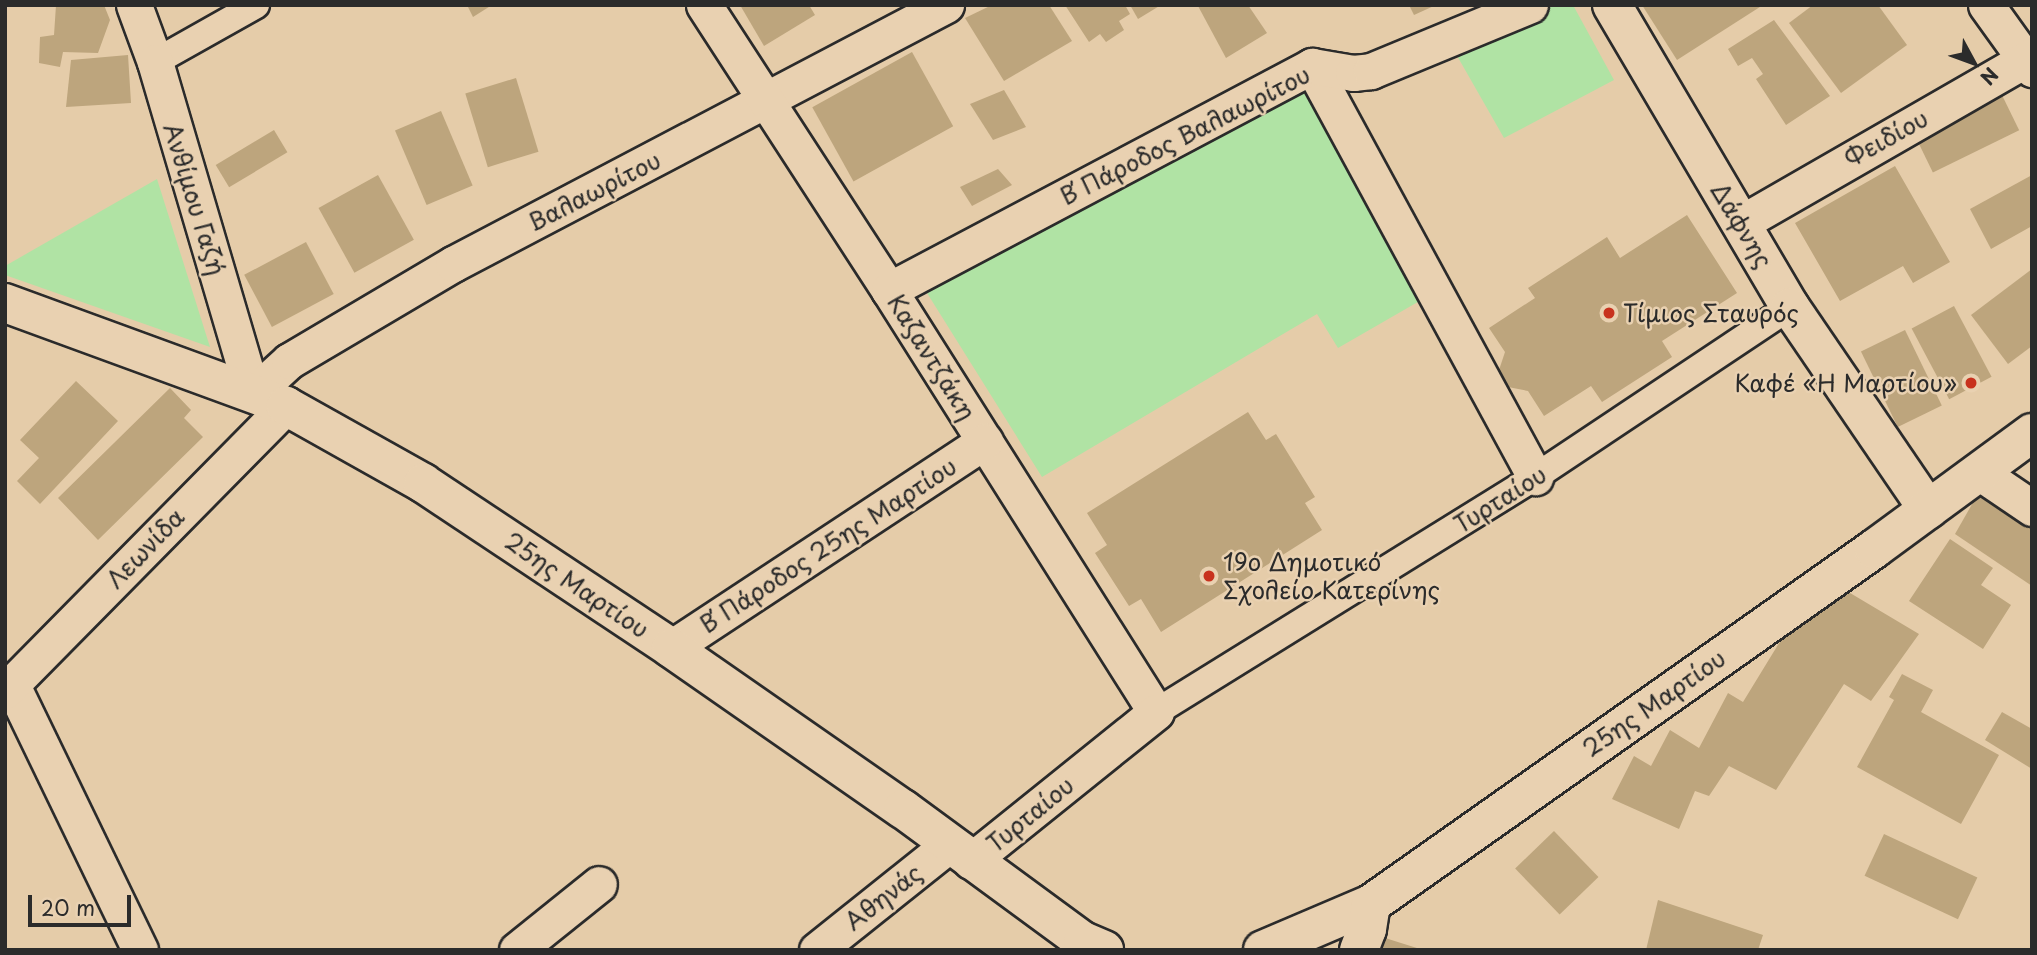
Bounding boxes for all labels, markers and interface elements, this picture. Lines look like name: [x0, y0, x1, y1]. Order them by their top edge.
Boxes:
north arrow: [1939, 28, 2009, 98]
street label: Β΄ Πάροδος Βαλαωρίτου: [1054, 59, 1316, 211]
text: N: [1974, 62, 2005, 92]
street label: Φειδίου: [1839, 103, 1933, 173]
street label: Ανθίμου Γαζή: [158, 119, 232, 279]
street label: Βαλαωρίτου: [523, 145, 665, 237]
street label: Δάφνης: [1705, 177, 1779, 273]
street label: Καζαντζάκη: [882, 289, 982, 425]
place label: Τίμιος Σταυρός: [1623, 299, 1799, 327]
marker: Τίμιος Σταυρός: [1601, 305, 1617, 321]
place label: Καφέ «Η Μαρτίου»: [1734, 369, 1957, 397]
marker: Καφέ «Η Μαρτίου»: [1963, 375, 1979, 391]
street label: Β΄ Πάροδος 25ης Μαρτίου: [694, 451, 962, 639]
street label: Τυρταίου: [1448, 459, 1552, 539]
street label: Λεωνίδα: [100, 502, 190, 594]
street label: 25ης Μαρτίου: [500, 526, 654, 644]
place label: 19ο Δημοτικό Σχολείο Κατερίνης: [1223, 548, 1440, 604]
marker: 19ο Δημοτικό Σχολείο Κατερίνης: [1201, 568, 1217, 584]
street label: 25ης Μαρτίου: [1577, 643, 1731, 763]
street label: Τυρταίου: [981, 770, 1079, 858]
street label: Αθηνάς: [839, 858, 927, 936]
scale bar: [32, 881, 135, 925]
text: 20 m: [41, 891, 95, 923]

